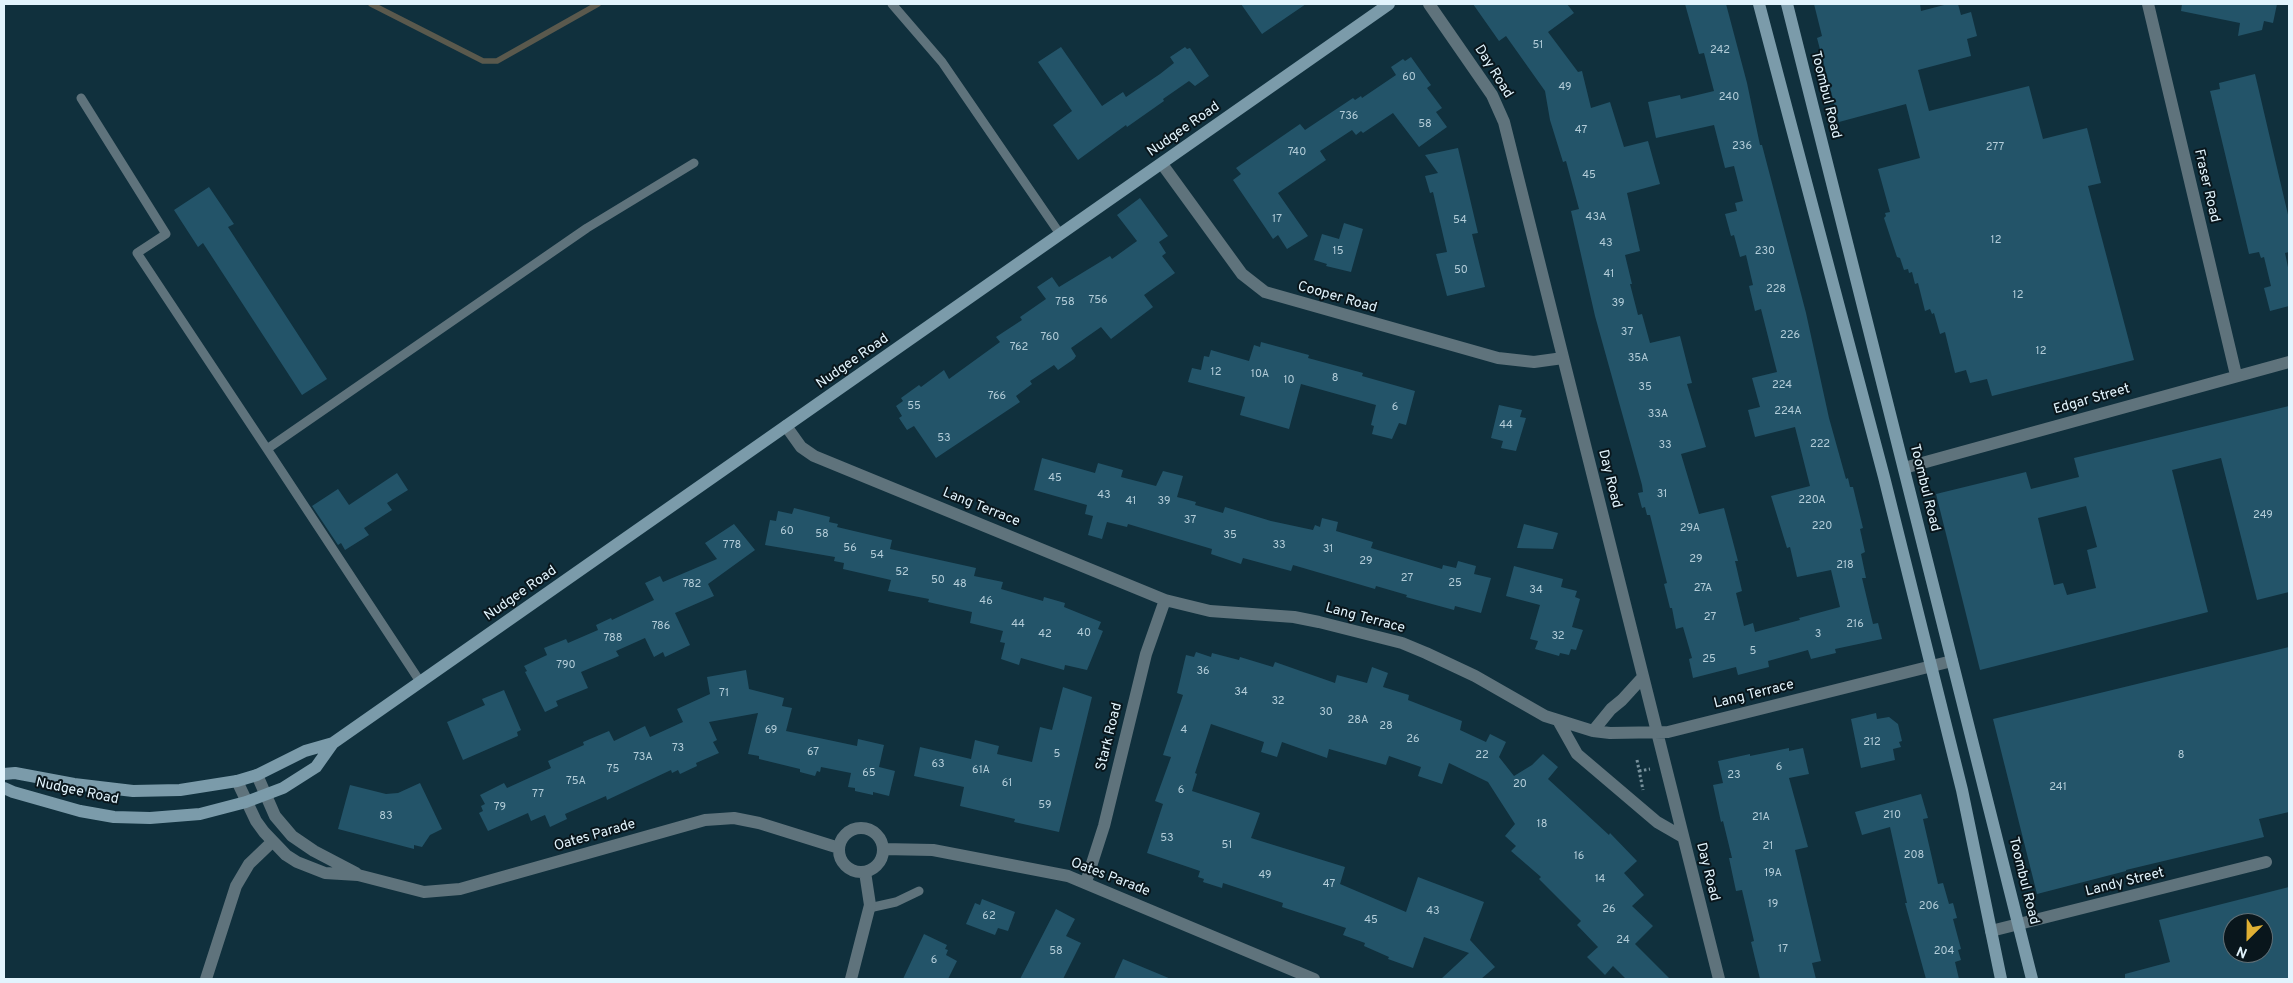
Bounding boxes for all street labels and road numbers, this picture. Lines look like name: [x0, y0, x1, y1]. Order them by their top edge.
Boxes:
street label: Day Road: [1470, 42, 1516, 102]
street label: Toombul Road: [1806, 49, 1844, 141]
street label: Nudgee Road: [1145, 99, 1223, 161]
street label: Fraser Road: [2189, 148, 2223, 224]
street label: Cooper Road: [1295, 279, 1379, 317]
street label: Nudgee Road: [814, 331, 892, 393]
street label: Edgar Street: [2052, 381, 2132, 419]
street label: Toombul Road: [1905, 442, 1943, 534]
street label: Day Road: [1594, 448, 1624, 510]
street label: Lang Terrace: [940, 485, 1022, 531]
street label: Nudgee Road: [482, 563, 560, 625]
street label: Lang Terrace: [1323, 600, 1407, 638]
street label: Lang Terrace: [1712, 677, 1796, 713]
street label: Stark Road: [1093, 701, 1127, 773]
street label: Nudgee Road: [34, 775, 120, 809]
street label: Oates Parade: [552, 816, 638, 856]
street label: Toombul Road: [2004, 835, 2042, 927]
street label: Day Road: [1692, 841, 1722, 903]
street label: Oates Parade: [1068, 855, 1152, 901]
street label: Landy Street: [2084, 865, 2166, 901]

